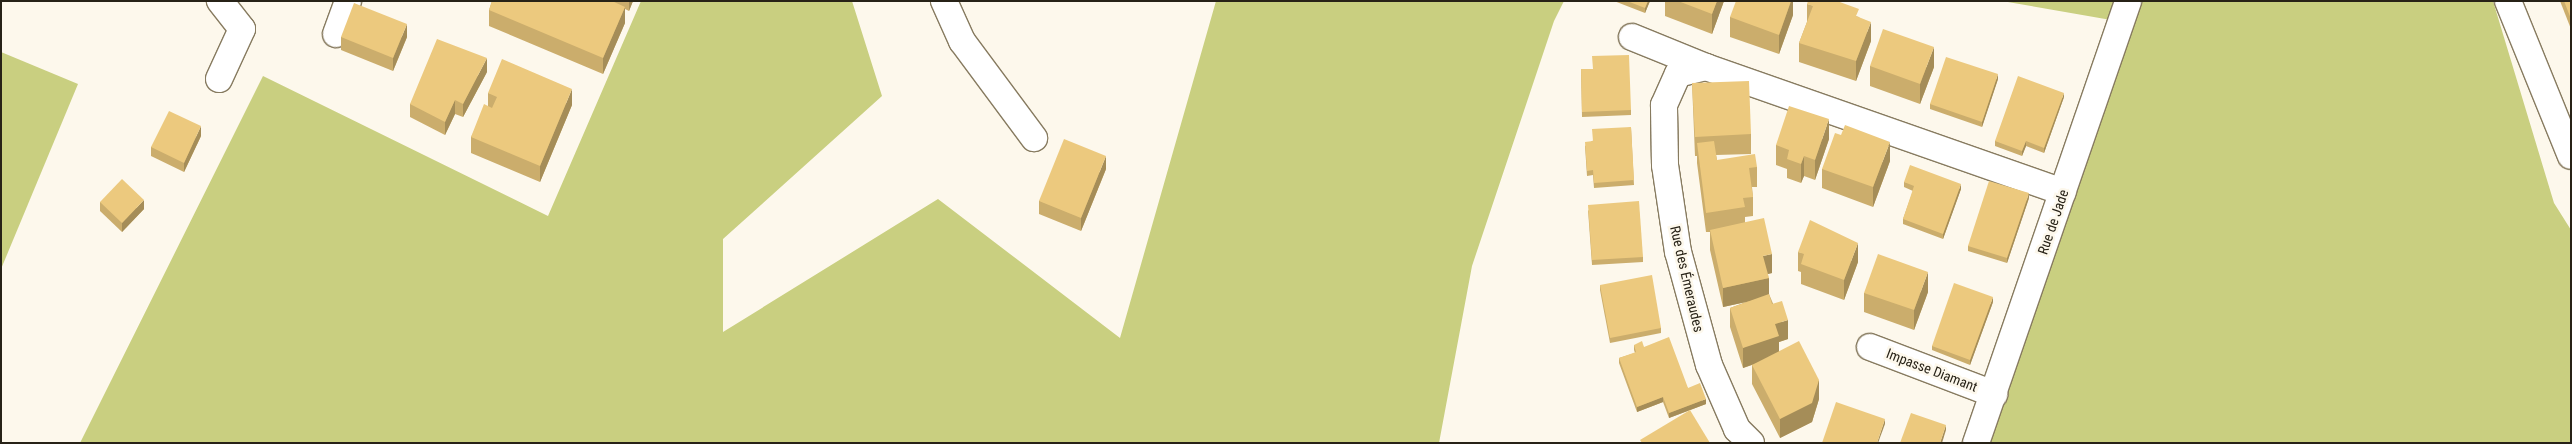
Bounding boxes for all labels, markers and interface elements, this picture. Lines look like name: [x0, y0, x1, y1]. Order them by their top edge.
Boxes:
street label: Rue de Jade: [2034, 187, 2072, 257]
street label: Rue des Émeraudes: [1667, 224, 1707, 334]
street label: Impasse Diamant: [1884, 345, 1980, 395]

